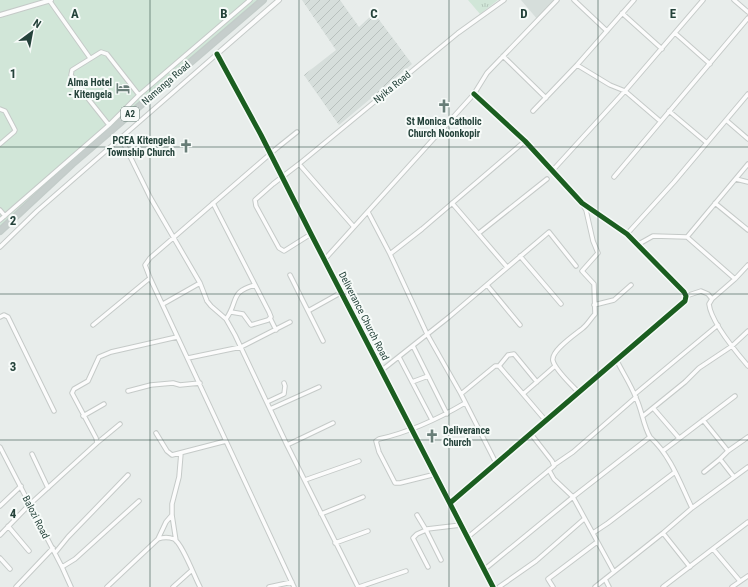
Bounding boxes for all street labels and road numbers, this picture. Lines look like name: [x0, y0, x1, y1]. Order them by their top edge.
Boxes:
street label: Namanga Road: [140, 59, 192, 107]
street label: Nyika Road: [371, 69, 413, 105]
road number: A2: [121, 107, 139, 121]
street label: Deliverance Church Road: [337, 270, 391, 362]
street label: Balozi Road: [21, 494, 51, 540]

